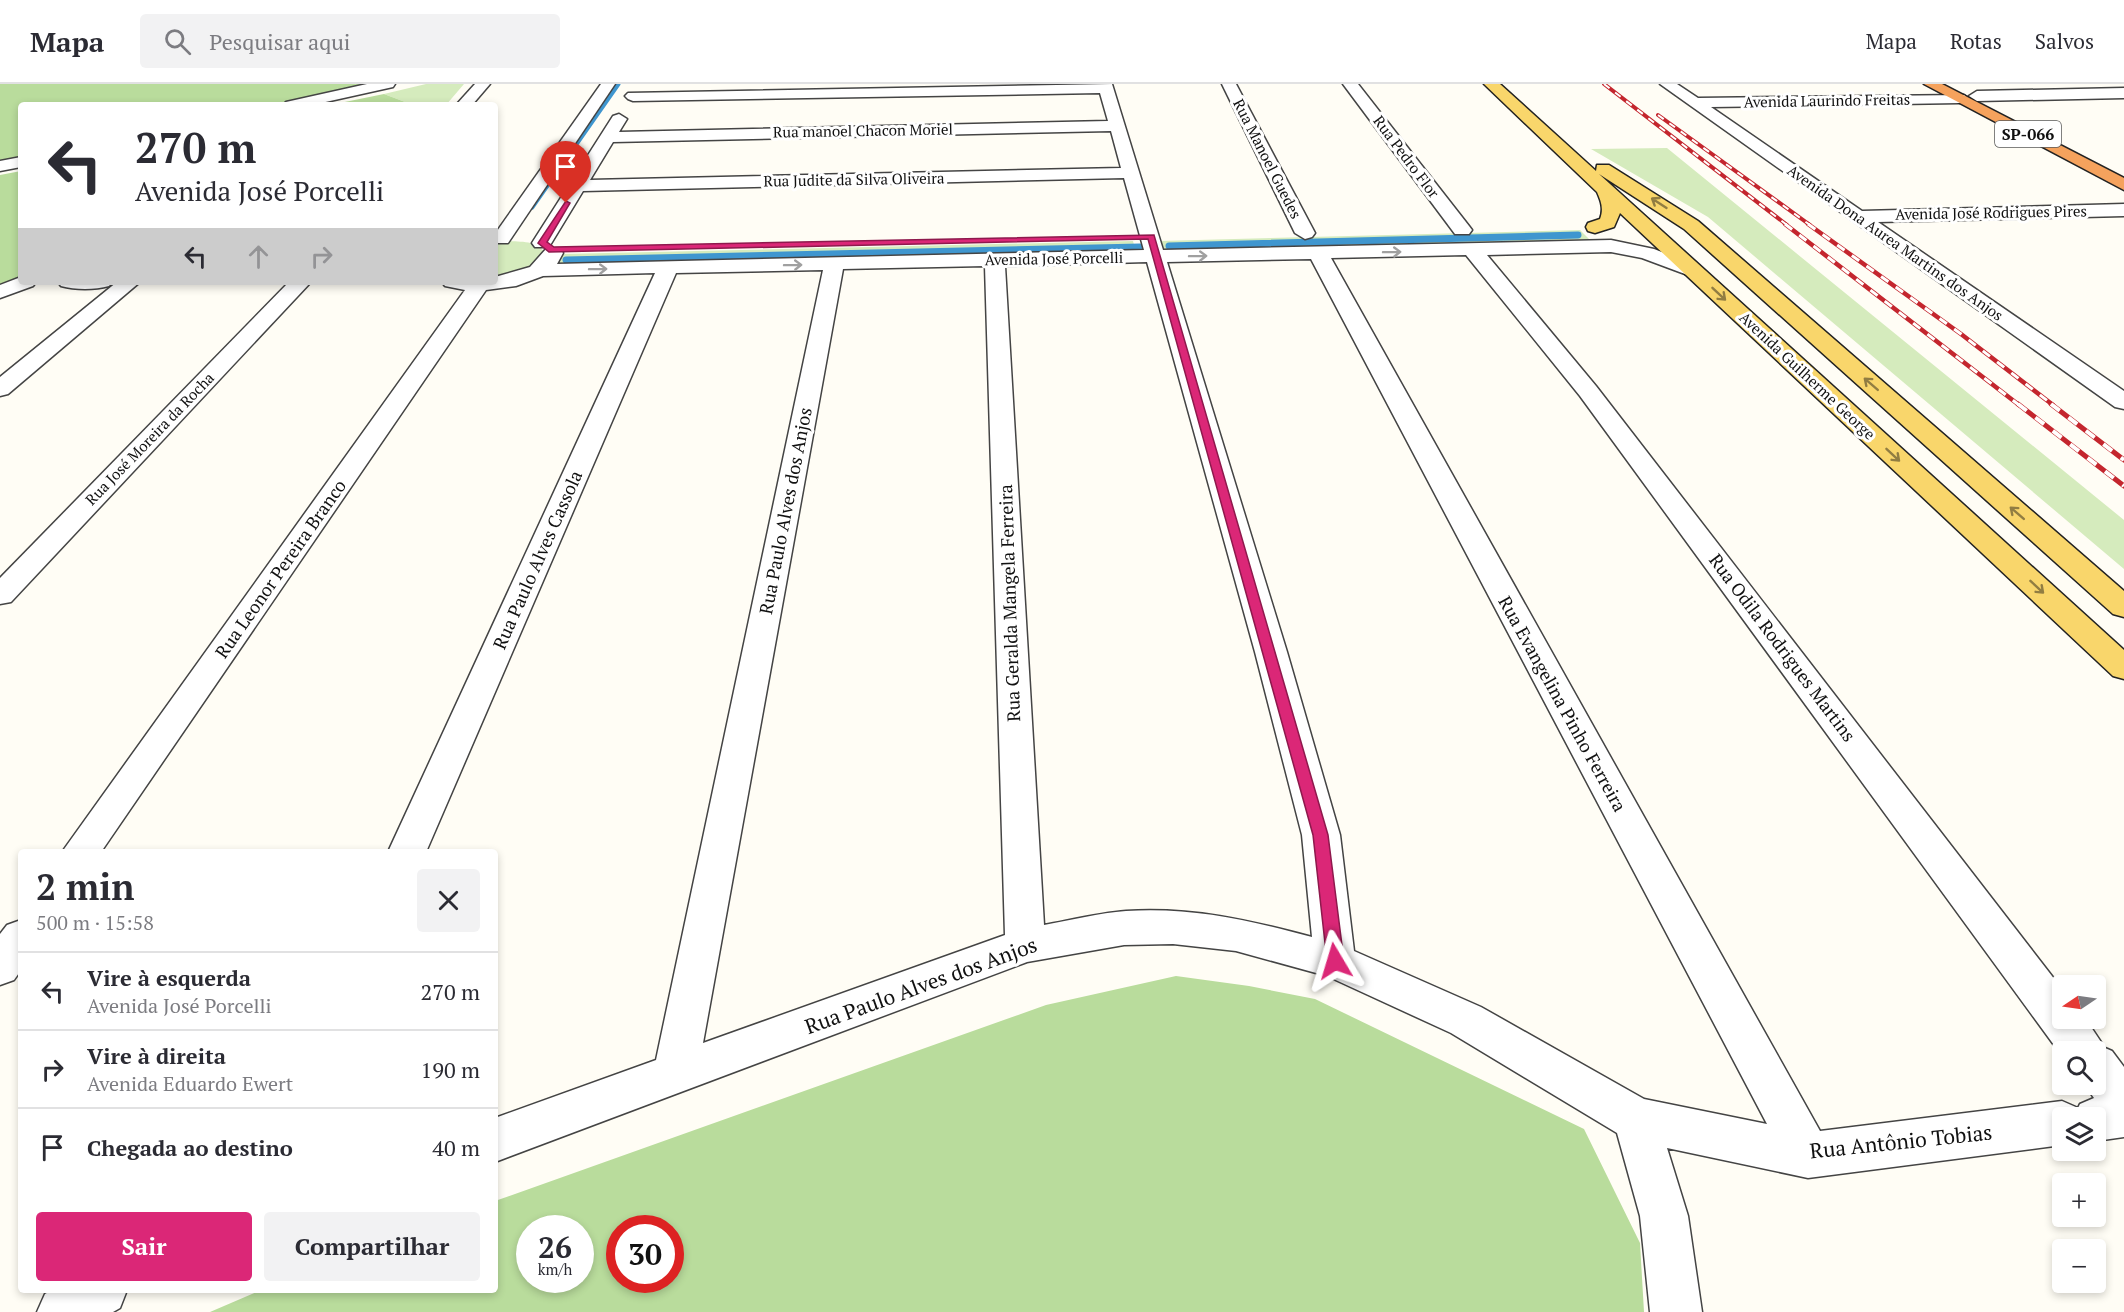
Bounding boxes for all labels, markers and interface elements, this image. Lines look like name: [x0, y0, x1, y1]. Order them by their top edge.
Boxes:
search box: [140, 14, 560, 68]
text: Mapa: [30, 23, 104, 60]
icon: search: [161, 25, 194, 58]
text: Pesquisar aqui: [209, 27, 351, 56]
text: Mapa: [1866, 27, 1917, 55]
text: Rotas: [1950, 27, 2002, 55]
text: Salvos: [2035, 27, 2094, 55]
street label: Avenida Laurindo Freitas: [1744, 89, 1910, 111]
street label: Rua Manoel Guedes: [1229, 95, 1307, 222]
street label: Rua Pedro Flor: [1369, 111, 1444, 202]
street label: Rua manoel Chacon Moriel: [773, 118, 953, 142]
text: 270 m: [135, 119, 256, 175]
road number: SP-066: [1995, 121, 2061, 147]
icon: left: [36, 126, 114, 204]
pin: [540, 141, 591, 203]
icon: arrive: [549, 150, 582, 183]
street label: Avenida Dona Aurea Martins dos Anjos: [1784, 160, 2008, 325]
street label: Rua Judite da Silva Oliveira: [763, 167, 945, 191]
text: Avenida José Porcelli: [135, 173, 384, 209]
one-way arrow: [1651, 197, 1668, 209]
street label: Avenida José Rodrigues Pires: [1895, 200, 2087, 224]
icon: left: [179, 240, 212, 273]
icon: ahead: [242, 240, 275, 273]
icon: right: [305, 240, 338, 273]
one-way arrow: [1382, 246, 1402, 257]
street label: Avenida José Porcelli: [985, 247, 1123, 269]
one-way arrow: [1187, 250, 1207, 262]
one-way arrow: [782, 259, 802, 270]
one-way arrow: [587, 263, 607, 275]
one-way arrow: [1711, 287, 1726, 301]
street label: Avenida Guilherme George: [1736, 307, 1880, 443]
street label: Rua José Moreira da Rocha: [81, 367, 218, 509]
one-way arrow: [1864, 377, 1879, 391]
street label: Rua Paulo Alves dos Anjos: [753, 405, 817, 616]
one-way arrow: [1886, 448, 1901, 462]
street label: Rua Paulo Alves Cassola: [487, 466, 587, 653]
street label: Rua Leonor Pereira Branco: [209, 474, 351, 662]
street label: Rua Geralda Mangela Ferreira: [993, 484, 1025, 722]
one-way arrow: [2010, 506, 2025, 520]
street label: Rua Odila Rodrigues Martins: [1704, 549, 1861, 746]
one-way arrow: [2029, 580, 2044, 594]
street label: Rua Evangelina Pinho Ferreira: [1493, 591, 1632, 816]
text: 2 min: [36, 863, 134, 910]
button: close: [417, 869, 480, 932]
text: 500 m · 15:58: [36, 909, 154, 936]
position arrow: [1303, 929, 1367, 993]
street label: Rua Paulo Alves dos Anjos: [801, 930, 1041, 1040]
text: Vire à esquerda: [87, 963, 251, 992]
icon: left: [36, 975, 69, 1008]
north arrow: [2052, 975, 2106, 1029]
map controls: [2052, 975, 2106, 1293]
text: 270 m: [420, 977, 480, 1006]
text: Avenida José Porcelli: [87, 992, 272, 1019]
text: Vire à direita: [87, 1041, 226, 1070]
button: search: [2052, 1041, 2106, 1095]
icon: right: [36, 1053, 69, 1086]
text: 190 m: [420, 1055, 480, 1084]
text: Avenida Eduardo Ewert: [87, 1070, 293, 1097]
button: layers: [2052, 1107, 2106, 1161]
street label: Rua Antônio Tobias: [1808, 1118, 1993, 1165]
icon: arrive: [36, 1131, 69, 1164]
text: Chegada ao destino: [87, 1133, 293, 1162]
text: 40 m: [432, 1133, 480, 1162]
button: +: [2052, 1173, 2106, 1227]
button: Sair: [36, 1212, 252, 1281]
button: Compartilhar: [264, 1212, 480, 1281]
speed limit sign: 30: [606, 1215, 684, 1293]
text: 26: [538, 1227, 572, 1267]
button: −: [2052, 1239, 2106, 1293]
text: km/h: [538, 1259, 572, 1279]

